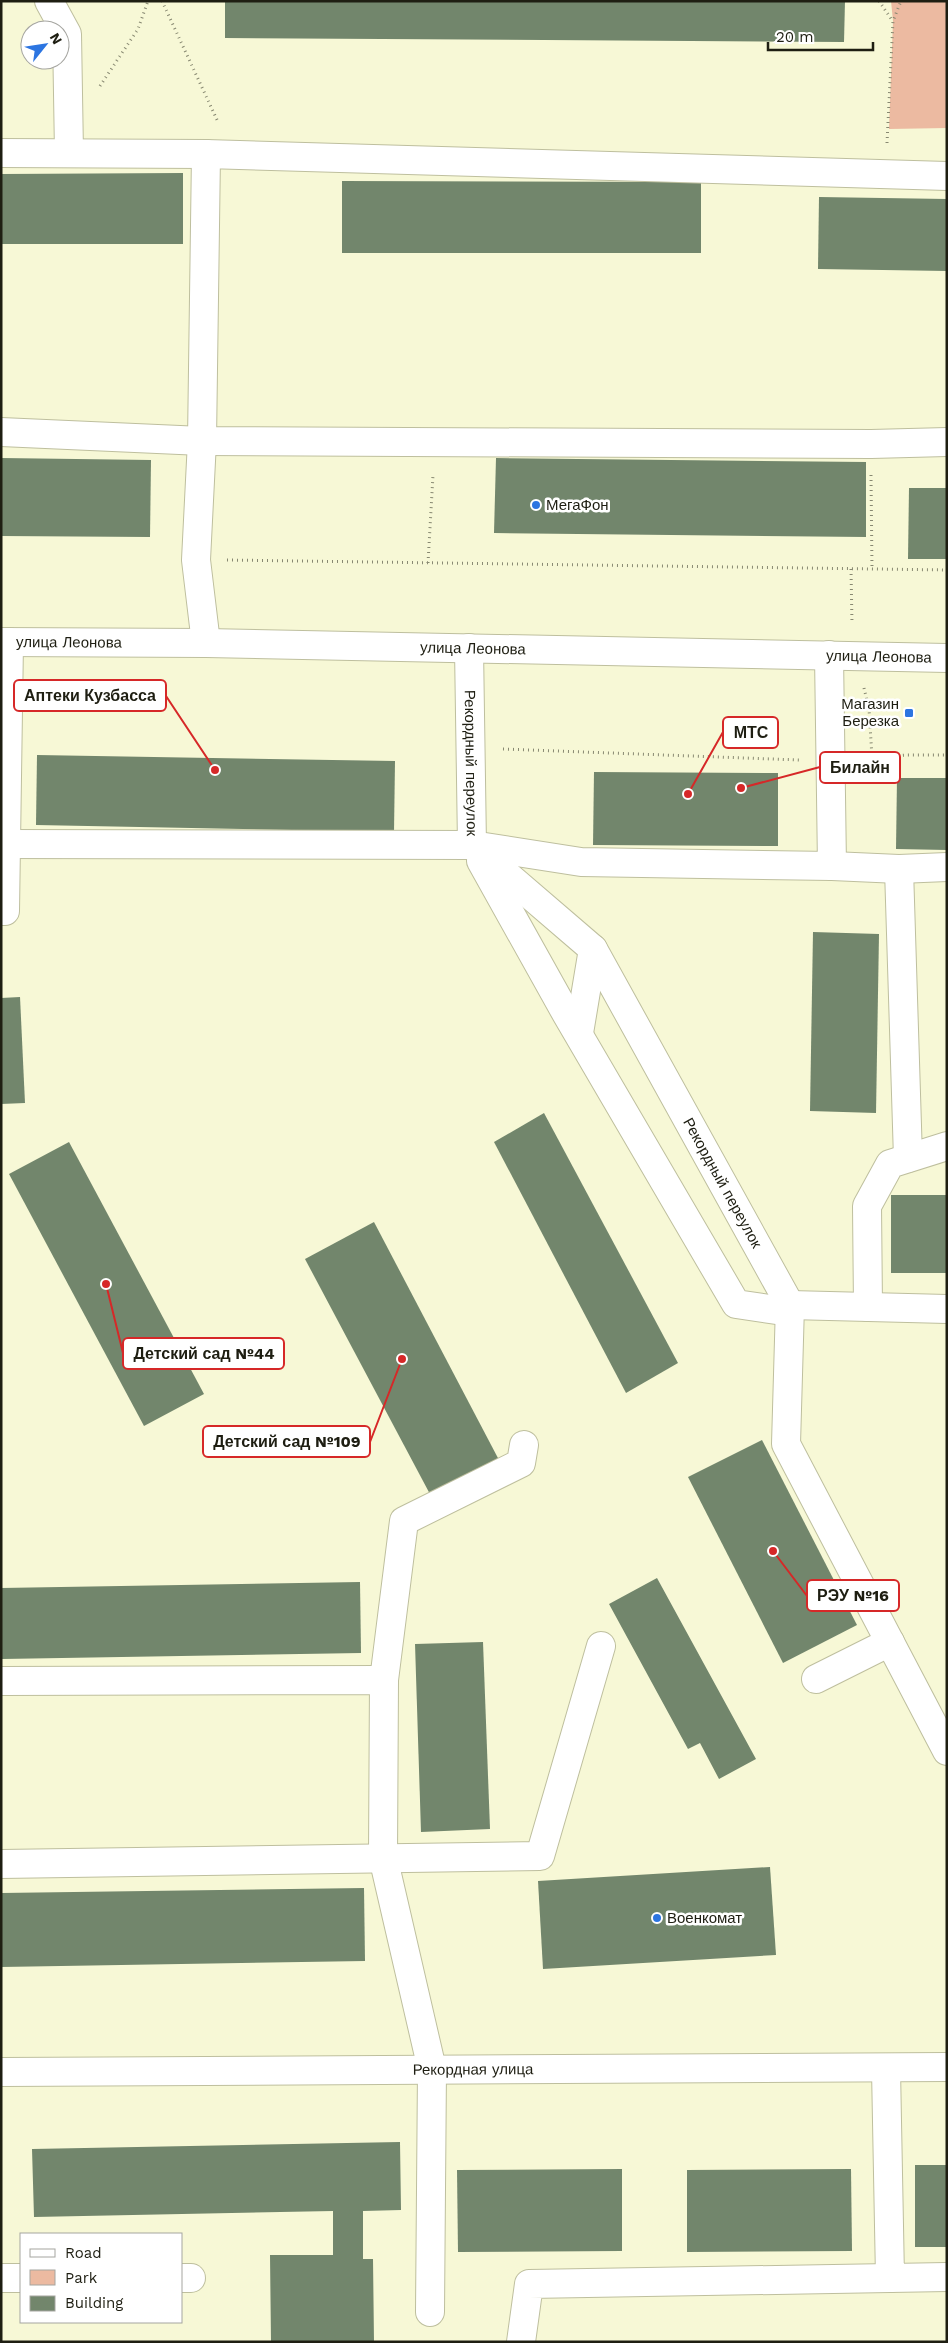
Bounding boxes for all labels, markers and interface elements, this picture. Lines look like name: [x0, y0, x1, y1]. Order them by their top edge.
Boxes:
north arrow: [20, 20, 70, 70]
scale bar: [768, 20, 873, 52]
text: 20 m: [776, 28, 814, 46]
text: N: [47, 30, 66, 47]
place label: МегаФон: [546, 496, 609, 514]
marker: МегаФон: [530, 499, 542, 511]
street label: улица Леонова: [16, 633, 123, 652]
street label: улица Леонова: [420, 638, 527, 658]
street label: улица Леонова: [826, 647, 933, 667]
callout: Аптеки Кузбасса: [14, 680, 166, 711]
text: Аптеки Кузбасса: [24, 686, 156, 705]
street label: Рекордный переулок: [461, 690, 481, 837]
place label: Магазин Березка: [841, 695, 900, 730]
marker: Магазин Березка: [903, 707, 915, 719]
callout: МТС: [723, 717, 778, 748]
text: МТС: [734, 723, 769, 742]
callout: Билайн: [820, 752, 900, 783]
text: Билайн: [830, 758, 890, 777]
street label: Рекордный переулок: [679, 1115, 766, 1252]
callout: Детский сад №44: [123, 1338, 284, 1369]
text: Детский сад №44: [133, 1344, 275, 1363]
callout: Детский сад №109: [203, 1426, 370, 1457]
text: Детский сад №109: [213, 1432, 361, 1451]
callout: РЭУ №16: [807, 1580, 899, 1611]
text: РЭУ №16: [817, 1586, 889, 1605]
place label: Военкомат: [667, 1909, 742, 1927]
marker: Военкомат: [651, 1912, 663, 1924]
street label: Рекордная улица: [413, 2060, 534, 2079]
legend: [20, 2233, 182, 2323]
text: Road: [65, 2244, 102, 2262]
text: Park: [65, 2269, 98, 2287]
text: Building: [65, 2294, 123, 2312]

